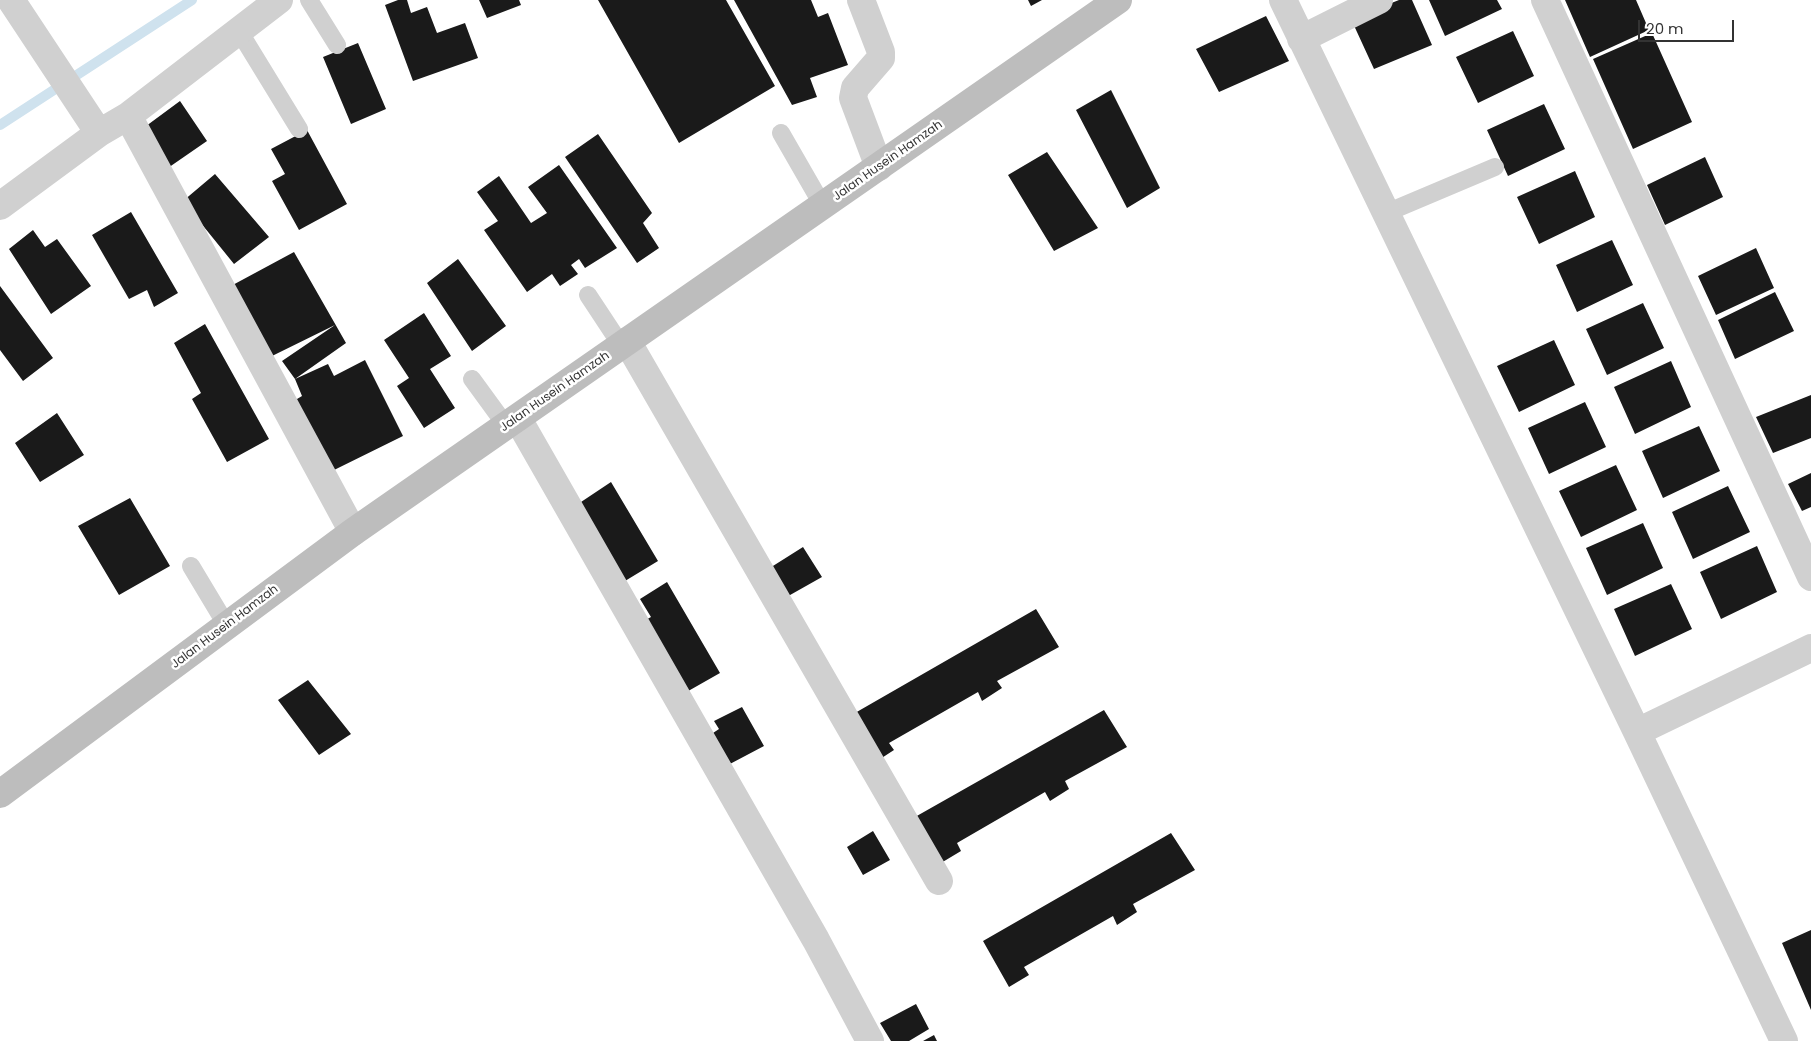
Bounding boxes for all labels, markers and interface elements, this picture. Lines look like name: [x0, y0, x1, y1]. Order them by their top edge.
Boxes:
scale bar: [1641, 10, 1737, 42]
text: 20 m: [1646, 18, 1684, 39]
street label: Jalan Husein Hamzah: [831, 118, 945, 204]
street label: Jalan Husein Hamzah: [498, 349, 612, 435]
street label: Jalan Husein Hamzah: [169, 582, 281, 672]

